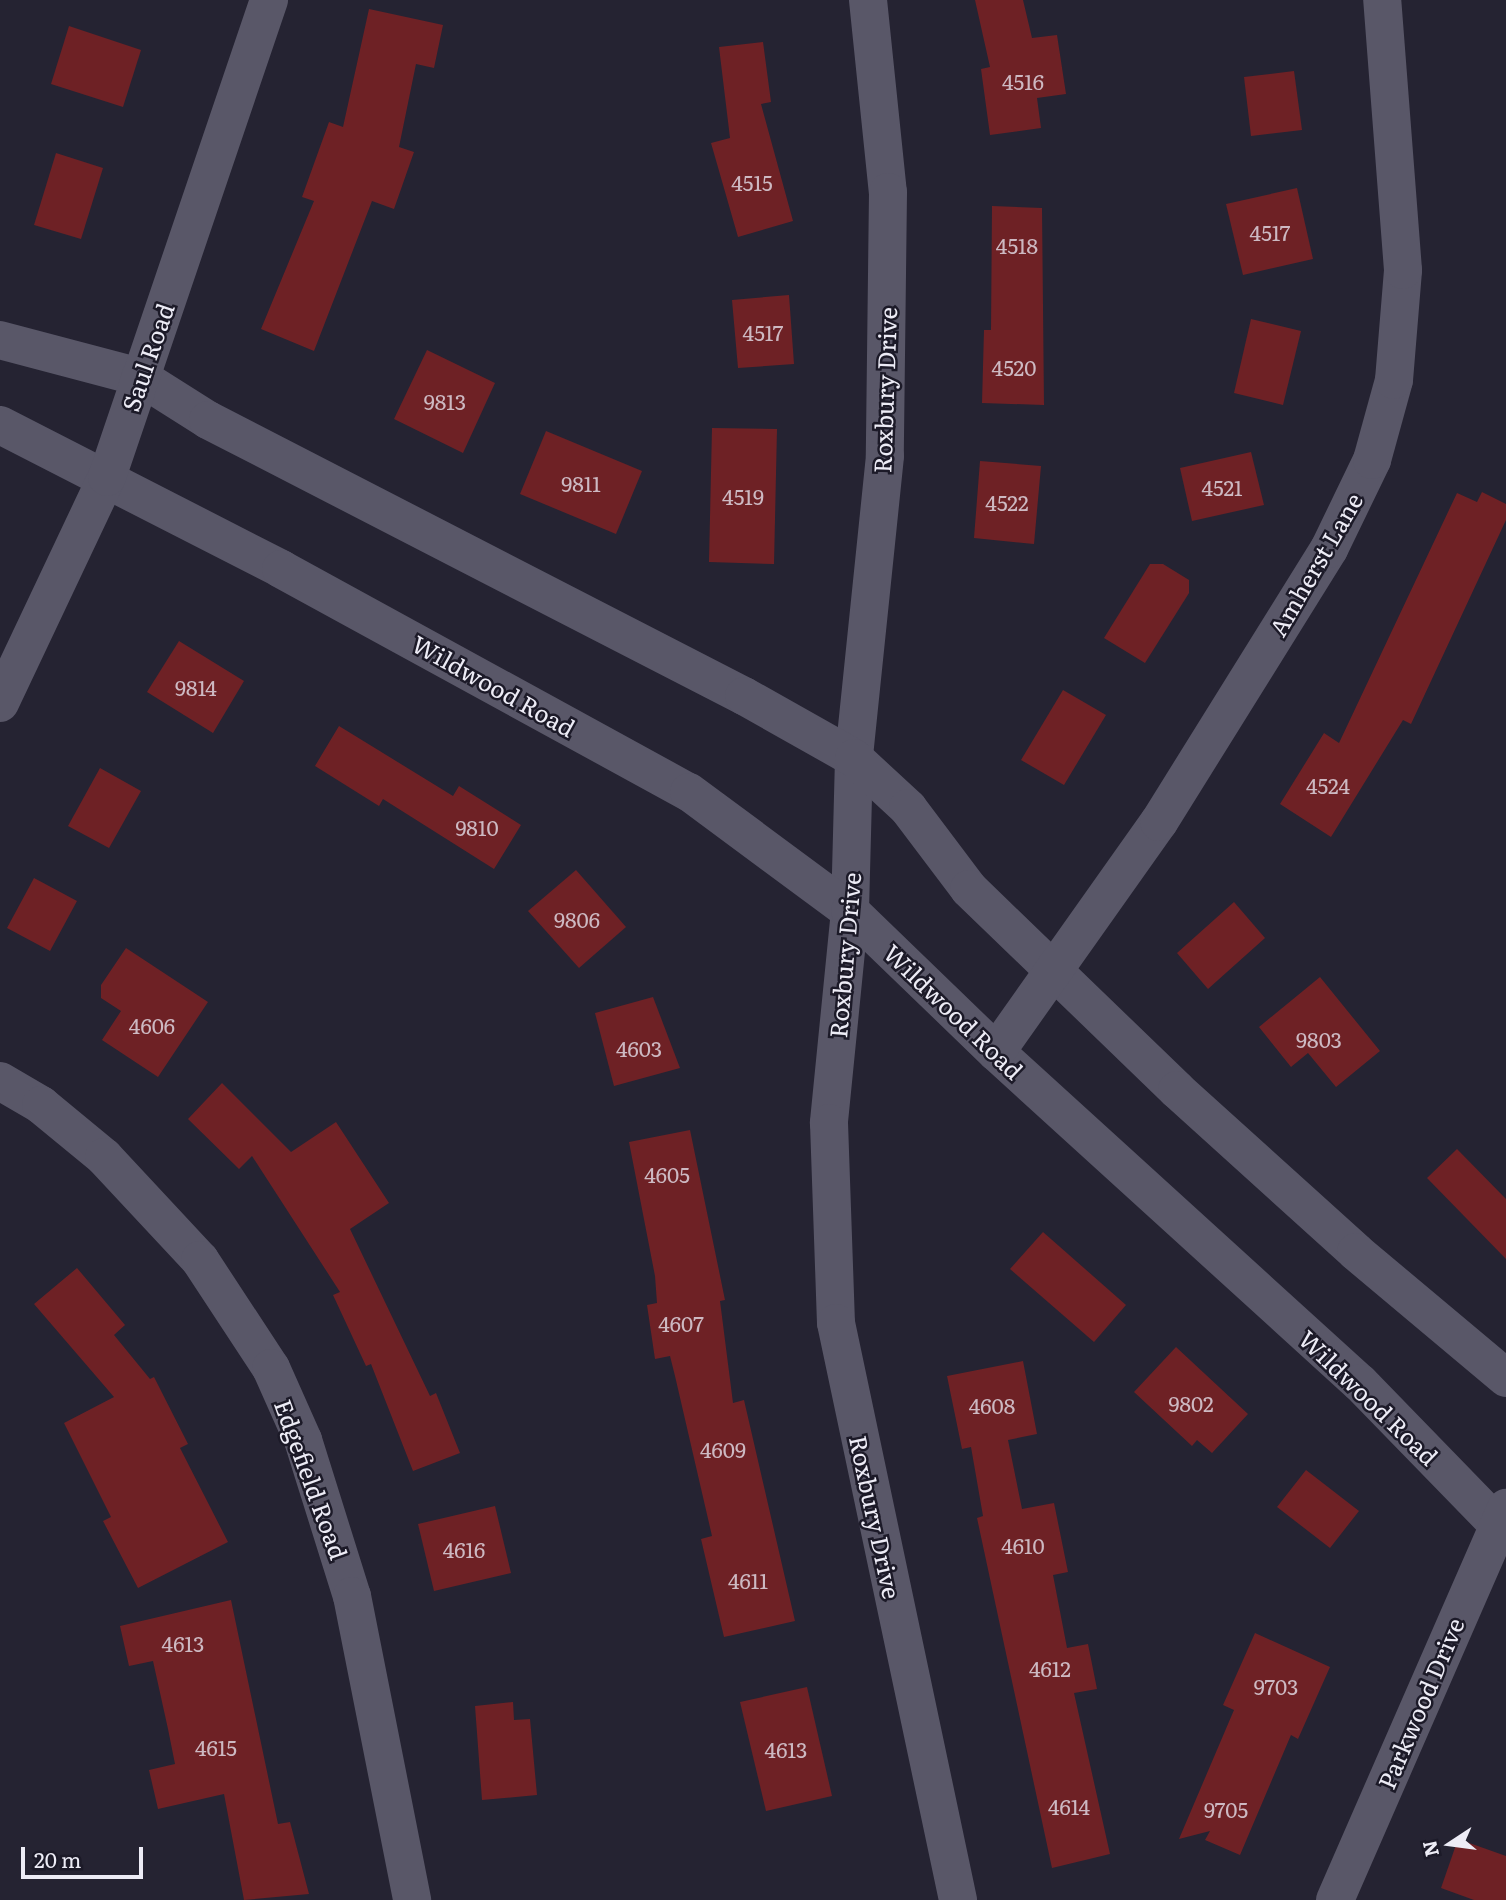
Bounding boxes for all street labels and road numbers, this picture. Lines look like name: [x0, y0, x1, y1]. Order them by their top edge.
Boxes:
street label: Saul Road: [115, 299, 179, 415]
street label: Roxbury Drive: [867, 306, 901, 474]
street label: Amherst Lane: [1262, 487, 1368, 641]
street label: Wildwood Road: [407, 628, 581, 742]
street label: Roxbury Drive: [822, 871, 866, 1039]
street label: Wildwood Road: [879, 937, 1029, 1085]
street label: Wildwood Road: [1294, 1323, 1444, 1471]
street label: Edgefield Road: [270, 1395, 354, 1563]
street label: Roxbury Drive: [845, 1433, 907, 1601]
street label: Parkwood Drive: [1371, 1613, 1469, 1793]

